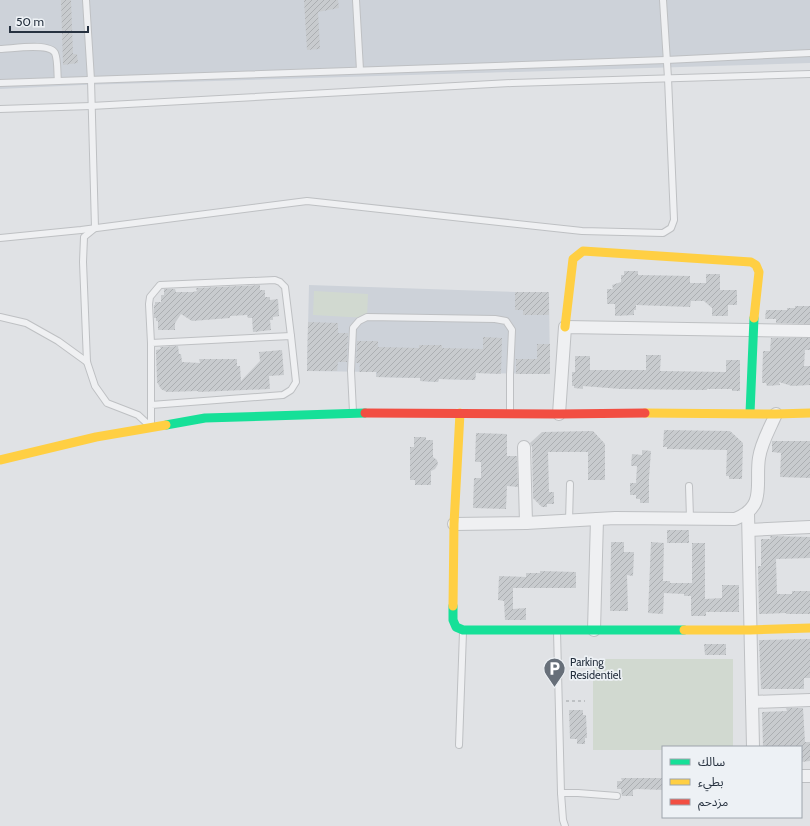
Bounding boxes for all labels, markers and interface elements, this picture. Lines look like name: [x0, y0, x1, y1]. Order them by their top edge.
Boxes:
scale bar: [10, 8, 88, 34]
text: 50 m: [16, 14, 44, 29]
parking icon: Parking Residentiel: [542, 655, 568, 688]
place label: Parking Residentiel: [570, 655, 621, 682]
legend: [662, 746, 802, 818]
text: سالك: [698, 754, 725, 769]
text: بطيء: [698, 774, 724, 792]
text: مزدحم: [698, 794, 728, 811]

